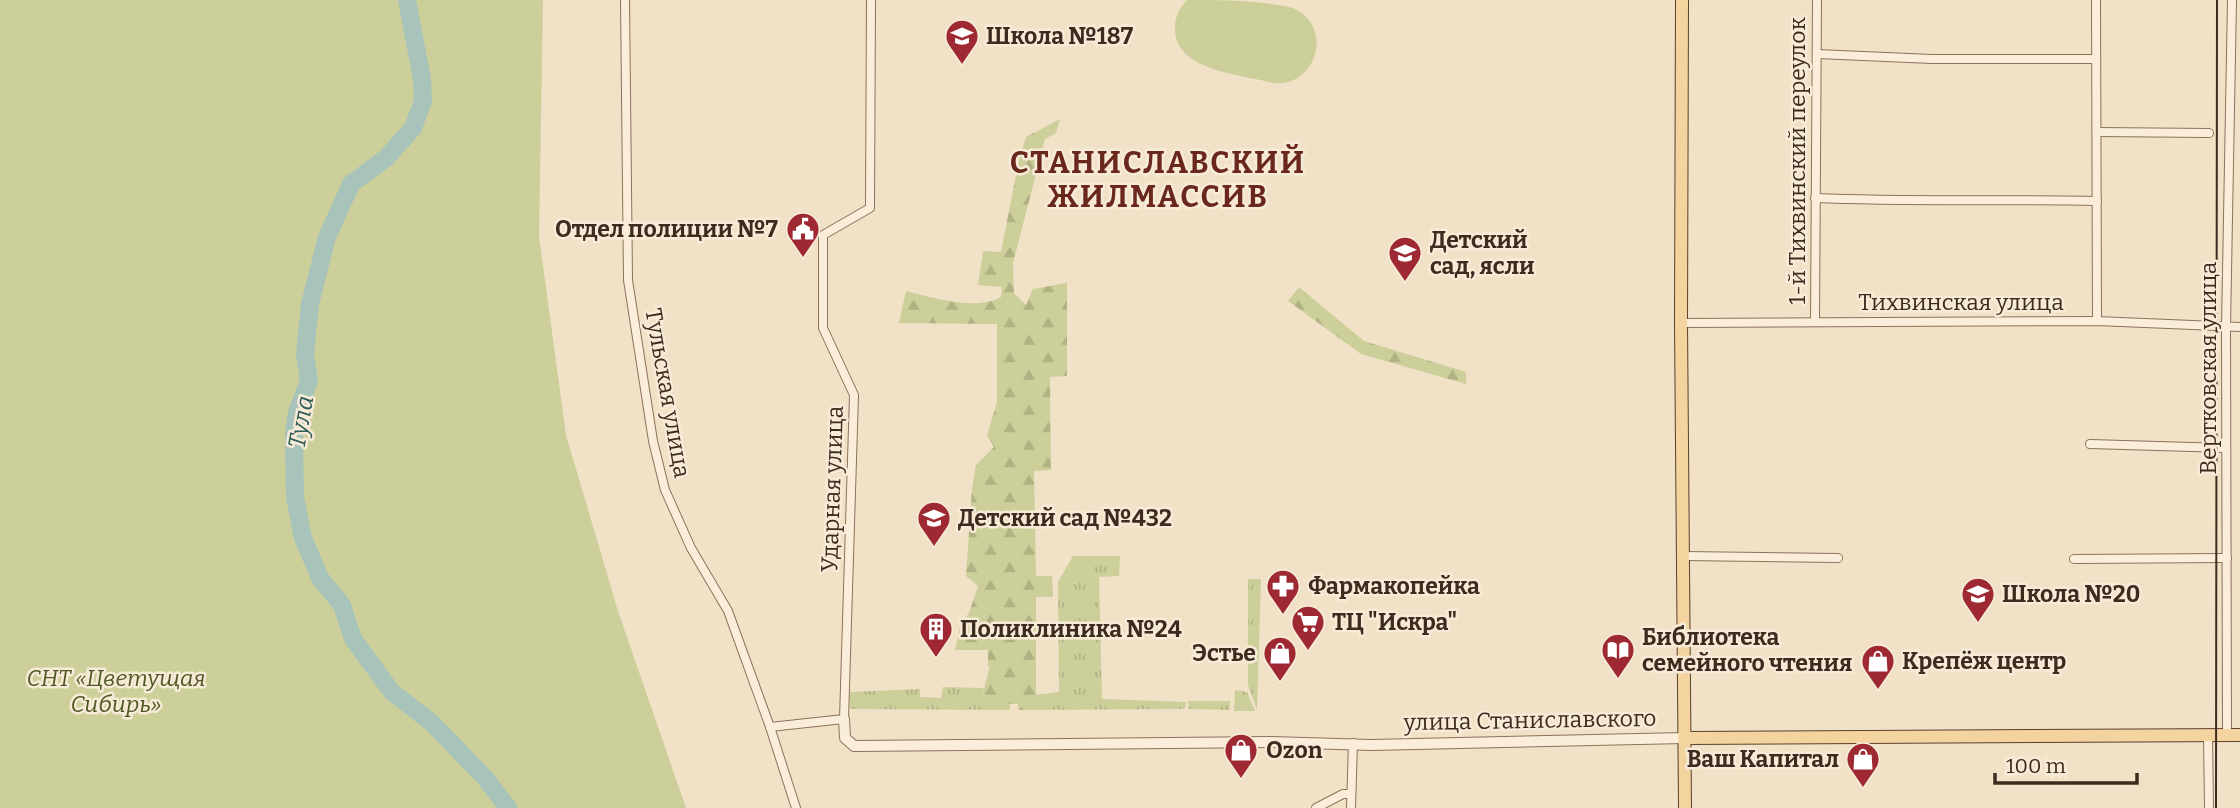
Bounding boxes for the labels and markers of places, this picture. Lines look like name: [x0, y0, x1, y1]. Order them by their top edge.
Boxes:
school or university icon: Школа №187: [943, 17, 981, 66]
place label: Школа №187: [986, 22, 1134, 50]
public building icon: Отдел полиции №7: [784, 210, 822, 259]
place label: Отдел полиции №7: [555, 215, 779, 243]
place label: Детский сад, ясли: [1430, 226, 1535, 280]
school or university icon: Детский сад, ясли: [1386, 234, 1424, 283]
school or university icon: Детский сад №432: [915, 499, 953, 548]
place label: Детский сад №432: [958, 504, 1172, 532]
pharmacy icon: Фармакопейка: [1264, 567, 1302, 616]
place label: Фармакопейка: [1308, 572, 1480, 600]
school or university icon: Школа №20: [1959, 575, 1997, 624]
place label: Школа №20: [2002, 580, 2140, 608]
supermarket icon: ТЦ "Искра": [1289, 603, 1327, 652]
place label: ТЦ "Искра": [1332, 608, 1457, 636]
building icon: Поликлиника №24: [917, 610, 955, 659]
place label: Поликлиника №24: [960, 615, 1182, 643]
place label: Библиотека семейного чтения: [1642, 623, 1852, 677]
library icon: Библиотека семейного чтения: [1599, 631, 1637, 680]
shop icon: Эстье: [1261, 634, 1299, 683]
place label: Эстье: [1192, 639, 1256, 667]
shop icon: Крепёж центр: [1859, 642, 1897, 691]
place label: Крепёж центр: [1902, 647, 2066, 675]
shop icon: Ozon: [1222, 731, 1260, 780]
place label: Ozon: [1266, 736, 1323, 764]
shop icon: Ваш Капитал: [1844, 740, 1882, 789]
place label: Ваш Капитал: [1687, 745, 1839, 773]

